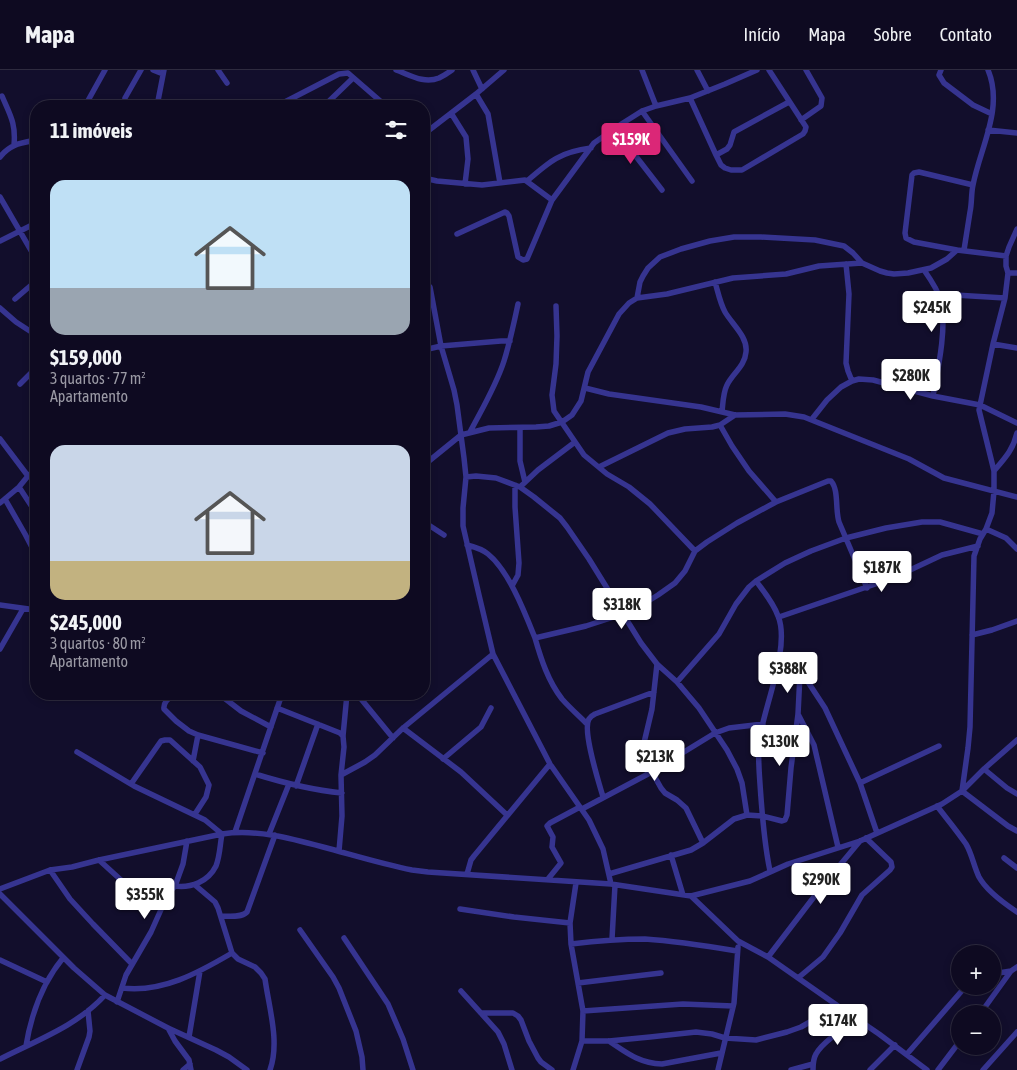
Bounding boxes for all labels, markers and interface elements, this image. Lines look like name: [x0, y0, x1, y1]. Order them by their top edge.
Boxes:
text: Mapa: [25, 21, 75, 48]
text: Início: [744, 24, 780, 45]
text: Mapa: [808, 24, 846, 45]
text: Sobre: [874, 24, 912, 45]
text: Contato: [940, 24, 992, 45]
icon: filters: [382, 116, 410, 144]
text: 11 imóveis: [50, 118, 132, 142]
pin: $159K: [596, 122, 666, 165]
text: $159K: [612, 130, 650, 148]
icon: home: [185, 213, 275, 303]
pin: $245K: [897, 290, 967, 333]
text: $245K: [913, 298, 951, 316]
text: $159,000: [50, 345, 122, 369]
pin: $280K: [876, 358, 946, 401]
text: $280K: [892, 366, 930, 384]
text: 3 quartos · 77 m²: [50, 369, 146, 387]
text: Apartamento: [50, 387, 128, 405]
icon: home: [185, 478, 275, 568]
pin: $187K: [847, 550, 917, 593]
text: $187K: [863, 558, 901, 576]
pin: $318K: [587, 588, 657, 630]
text: $318K: [603, 595, 641, 613]
text: $245,000: [50, 610, 122, 634]
text: 3 quartos · 80 m²: [50, 634, 146, 652]
text: Apartamento: [50, 652, 128, 670]
pin: $388K: [753, 652, 823, 694]
text: $388K: [769, 659, 807, 677]
pin: $130K: [745, 724, 815, 767]
text: $130K: [761, 732, 799, 750]
pin: $213K: [620, 740, 690, 782]
text: $213K: [636, 747, 674, 765]
pin: $290K: [786, 862, 856, 905]
text: $290K: [802, 870, 840, 888]
pin: $355K: [110, 878, 180, 920]
text: $355K: [126, 885, 164, 903]
map controls: [951, 945, 1001, 1055]
button: +: [951, 945, 1001, 995]
pin: $174K: [803, 1004, 873, 1046]
button: −: [951, 1005, 1001, 1055]
text: $174K: [819, 1011, 857, 1029]

